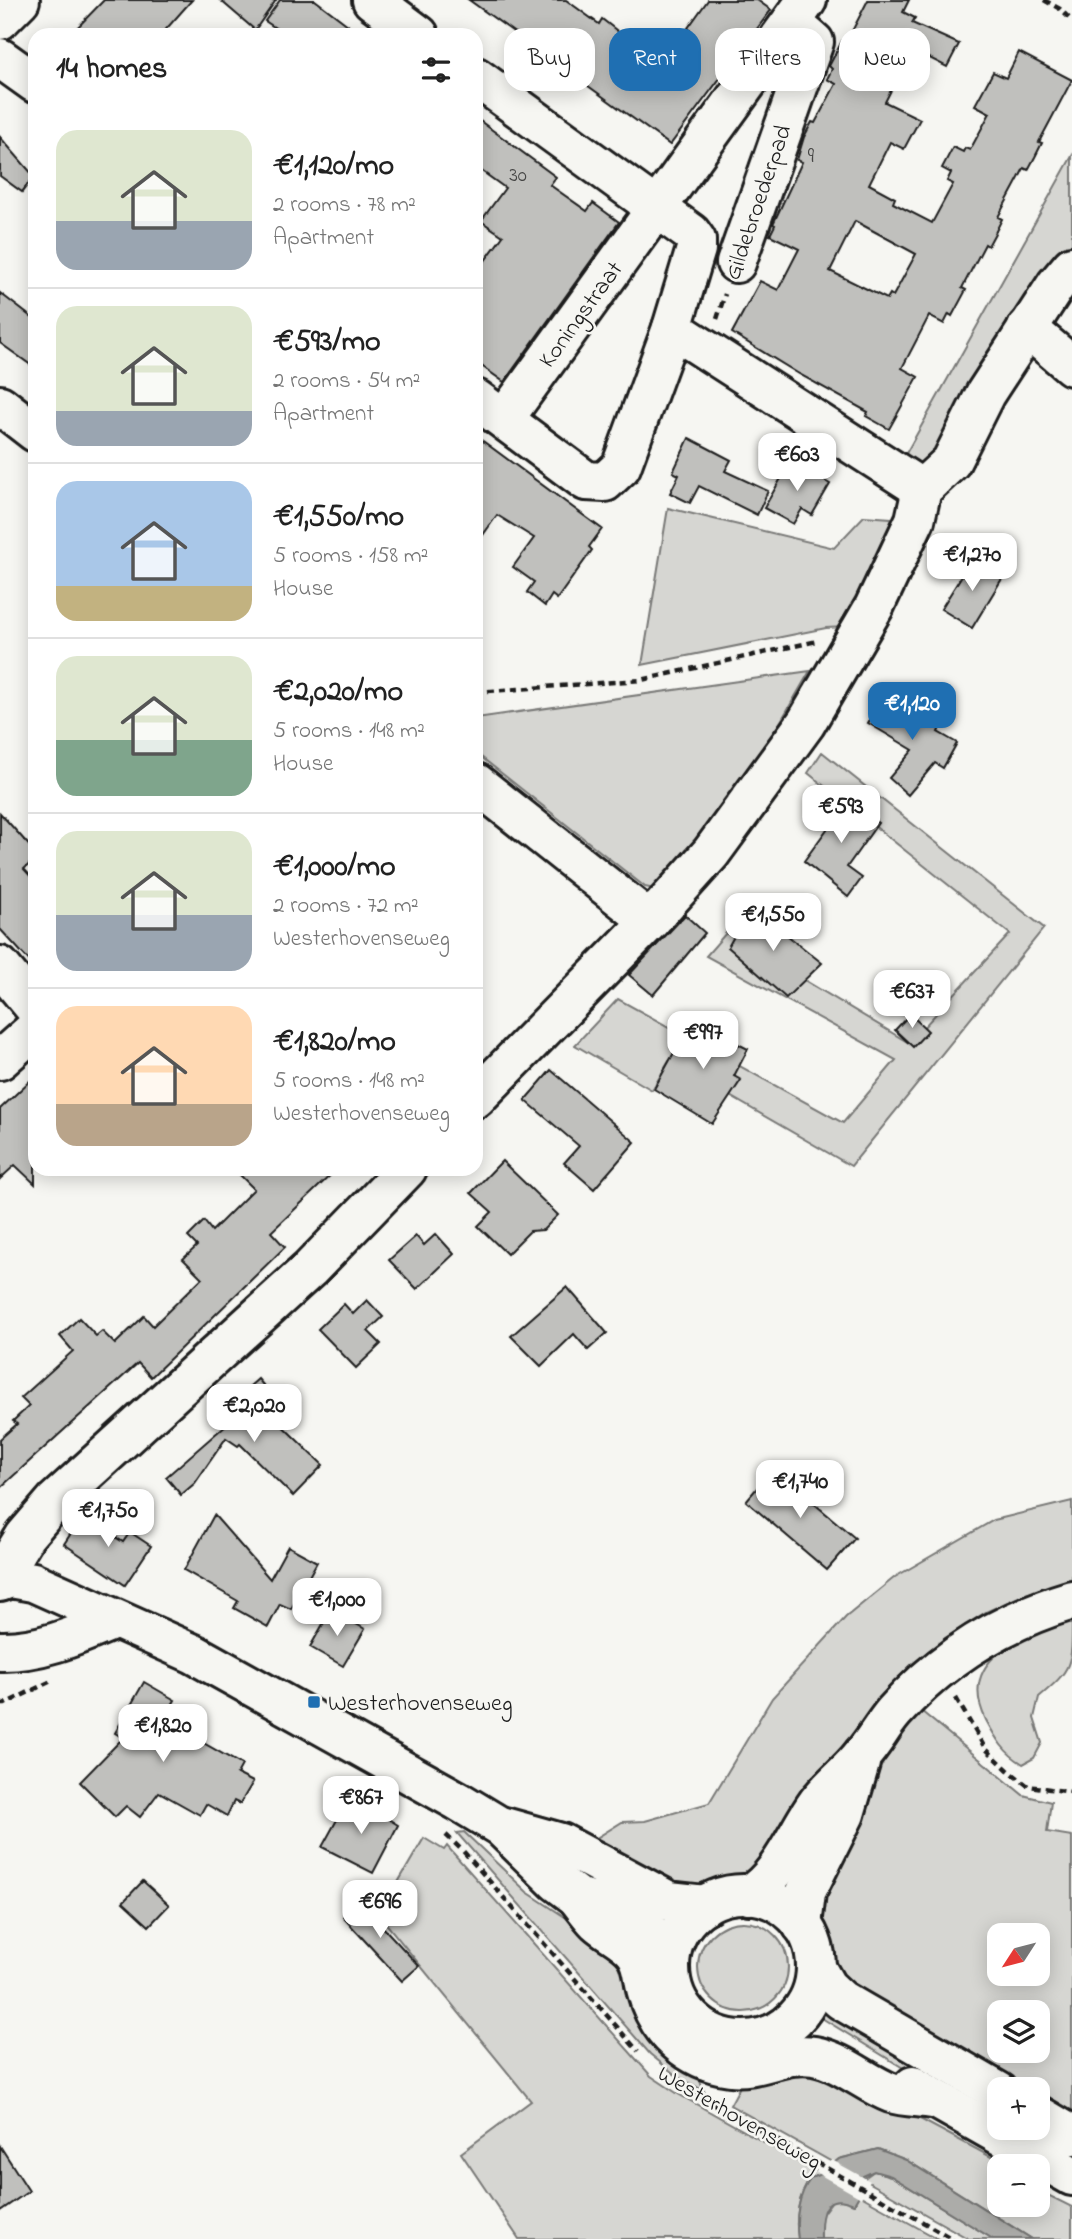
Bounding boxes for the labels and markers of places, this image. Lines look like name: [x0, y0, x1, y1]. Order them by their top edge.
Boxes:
pin: €603: [756, 434, 838, 493]
pin: €1,270: [915, 534, 1029, 593]
pin: €1,120: [855, 682, 969, 742]
pin: €593: [800, 786, 882, 845]
pin: €1,550: [716, 894, 830, 953]
pin: €637: [871, 970, 953, 1030]
pin: €997: [662, 1012, 744, 1071]
pin: €2,020: [197, 1384, 311, 1444]
pin: €1,740: [743, 1460, 857, 1520]
pin: €1,750: [51, 1490, 165, 1549]
pin: €1,000: [280, 1578, 394, 1638]
place label: Westerhovenseweg: [328, 1687, 513, 1722]
marker: Westerhovenseweg: [306, 1694, 322, 1710]
pin: €1,820: [106, 1704, 220, 1764]
pin: €867: [320, 1776, 402, 1836]
pin: €696: [339, 1881, 421, 1940]

